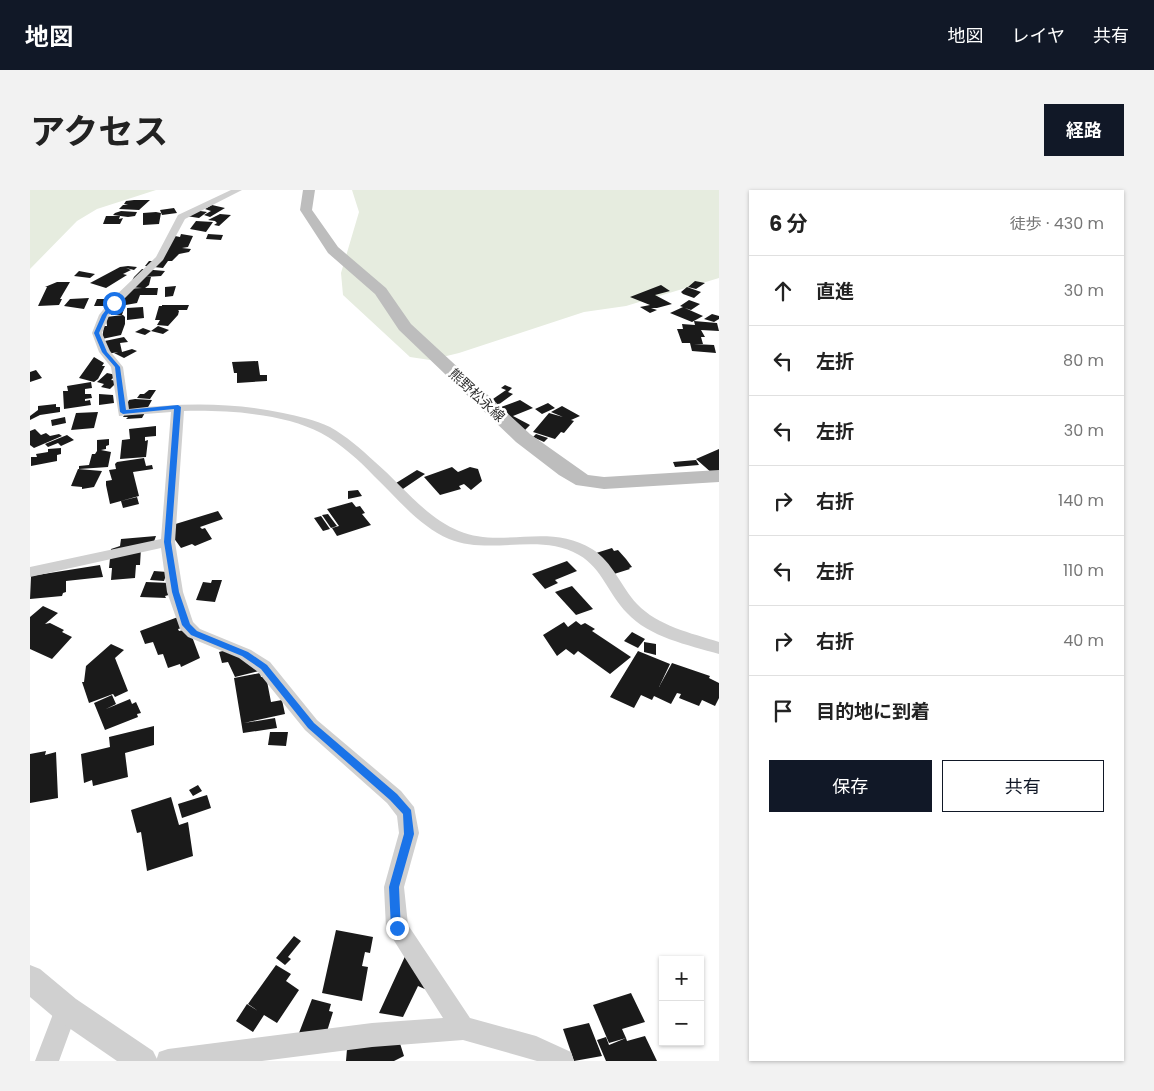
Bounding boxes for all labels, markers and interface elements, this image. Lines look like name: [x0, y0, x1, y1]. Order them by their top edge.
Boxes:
text: 地図: [25, 20, 73, 53]
text: 地図: [948, 23, 984, 48]
text: レイヤ: [1012, 23, 1065, 48]
text: 共有: [1093, 23, 1129, 48]
button: 経路: [1044, 104, 1124, 156]
text: アクセス: [30, 107, 168, 156]
text: 6 分: [769, 209, 808, 238]
text: 徒歩 · 430 m: [1010, 212, 1104, 235]
icon: ahead: [769, 277, 797, 305]
text: 直進: [816, 278, 854, 305]
text: 30 m: [1064, 279, 1104, 302]
route start: [103, 292, 126, 315]
icon: left: [769, 347, 797, 375]
text: 左折: [816, 348, 854, 375]
text: 80 m: [1063, 349, 1104, 372]
street label: 熊野松永線: [445, 364, 509, 426]
icon: left: [769, 417, 797, 445]
text: 左折: [816, 418, 854, 445]
text: 30 m: [1064, 419, 1104, 442]
icon: right: [769, 487, 797, 515]
text: 右折: [816, 488, 854, 515]
text: 140 m: [1058, 489, 1104, 512]
icon: left: [769, 557, 797, 585]
text: 左折: [816, 558, 854, 585]
text: 110 m: [1063, 559, 1104, 582]
icon: right: [769, 627, 797, 655]
text: 右折: [816, 628, 854, 655]
text: 40 m: [1063, 629, 1104, 652]
icon: arrive: [769, 697, 797, 725]
text: 目的地に到着: [816, 698, 930, 725]
button: 保存: [769, 760, 932, 812]
button: 共有: [942, 760, 1104, 812]
route end: [386, 917, 409, 940]
map controls: [659, 956, 704, 1046]
button: +: [659, 956, 704, 1001]
button: −: [659, 1001, 704, 1046]

